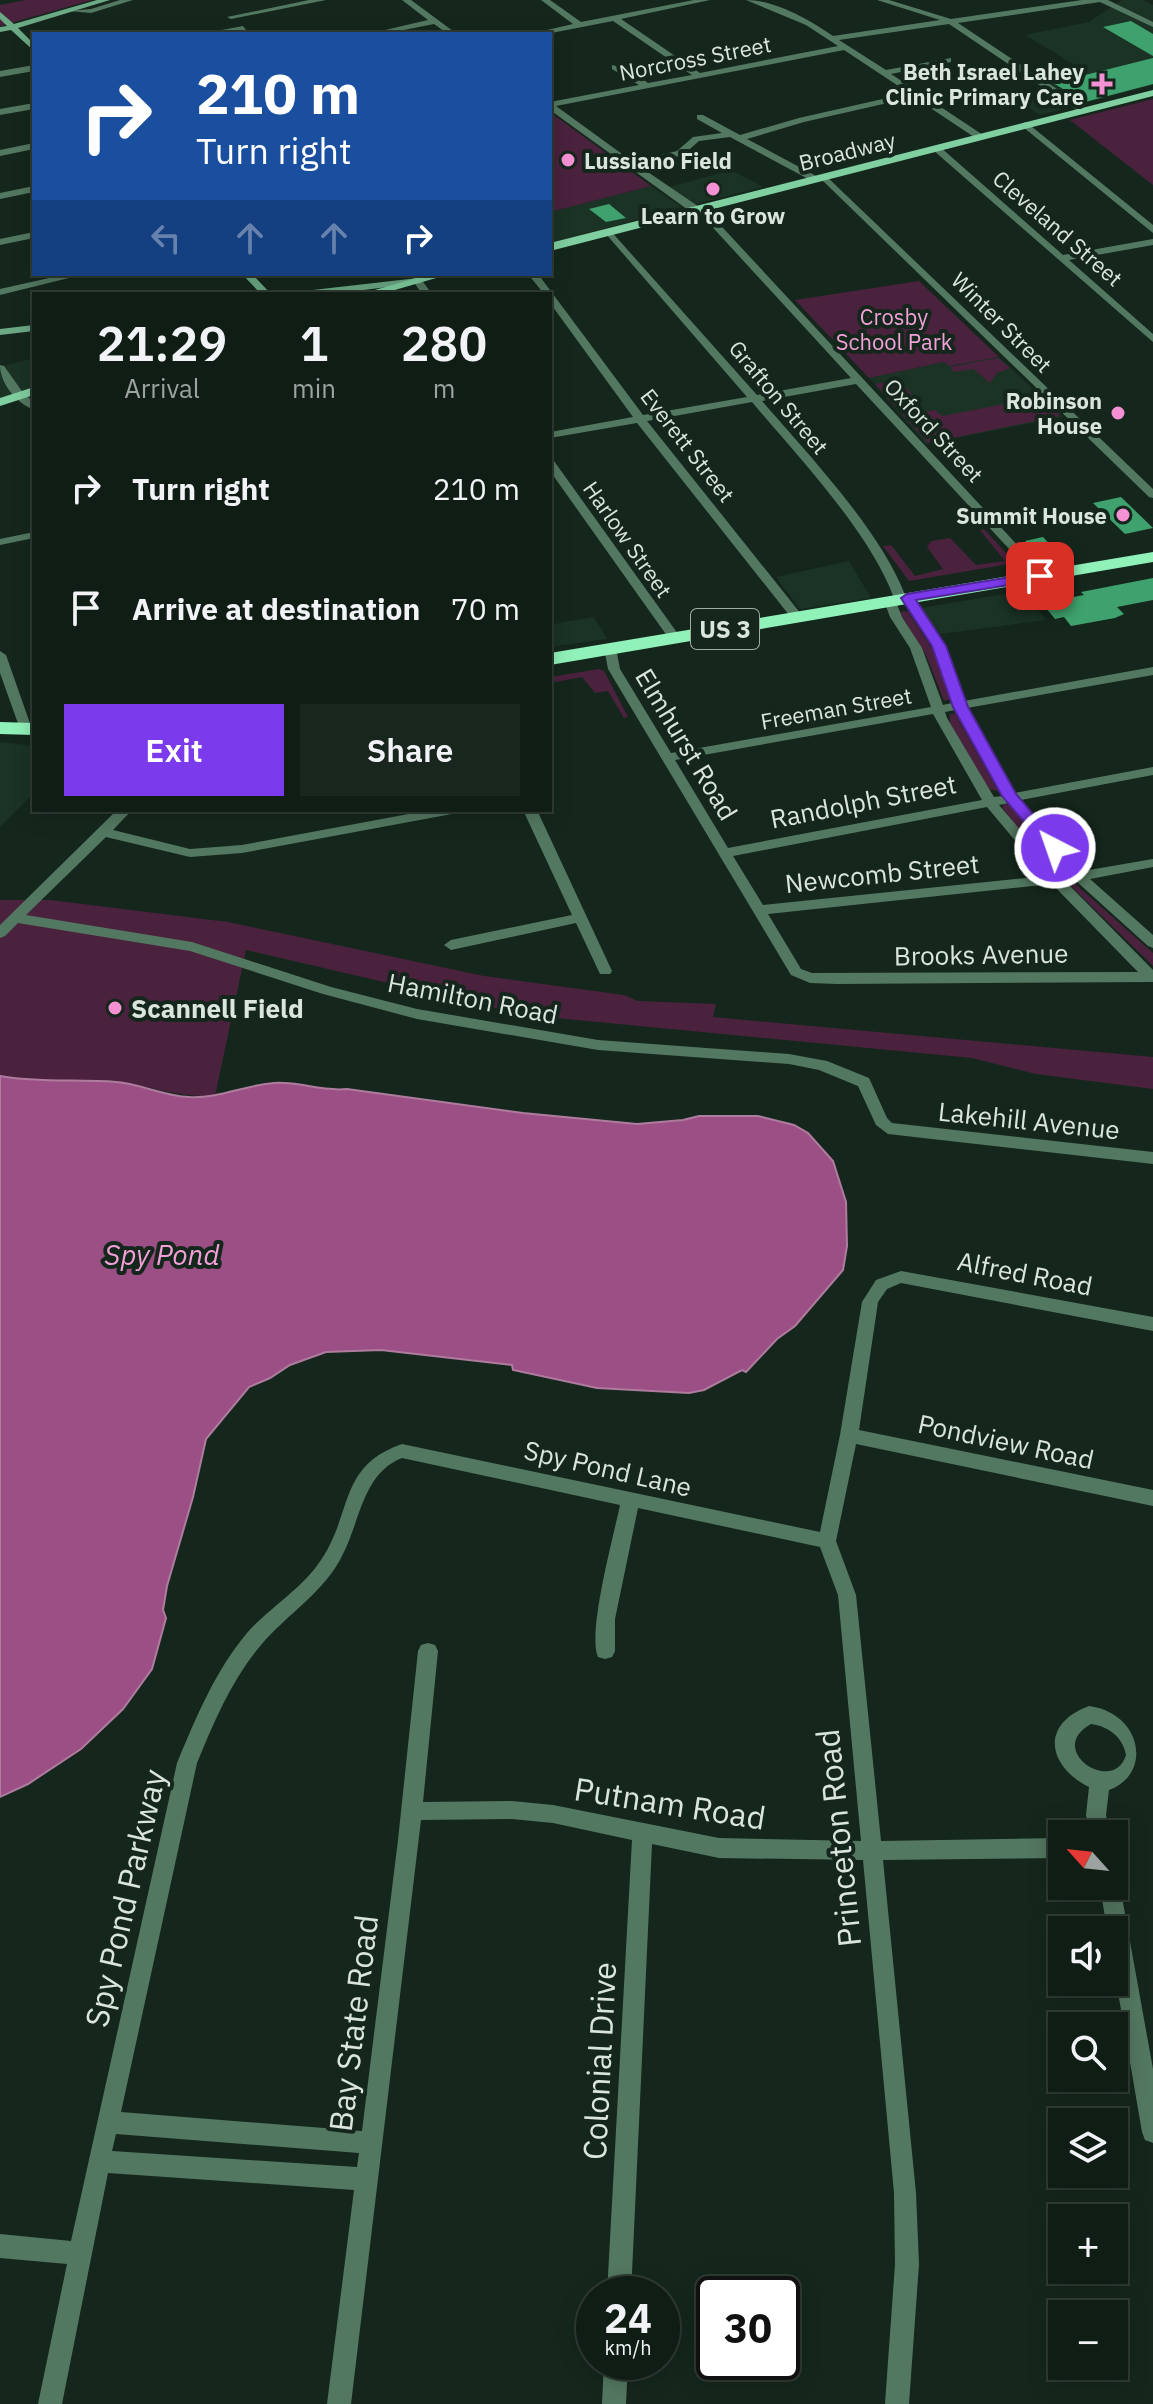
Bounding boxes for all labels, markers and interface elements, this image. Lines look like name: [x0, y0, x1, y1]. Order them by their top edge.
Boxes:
street label: Norcross Street: [617, 29, 773, 87]
text: 210 m: [196, 57, 360, 129]
place label: Beth Israel Lahey Clinic Primary Care: [885, 57, 1084, 111]
icon: right: [64, 64, 168, 168]
marker: Beth Israel Lahey Clinic Primary Care: [1091, 73, 1113, 95]
street label: Broadway: [796, 125, 898, 177]
text: Turn right: [196, 127, 352, 174]
place label: Lussiano Field: [584, 146, 732, 175]
marker: Lussiano Field: [559, 151, 577, 169]
street label: Cleveland Street: [987, 164, 1129, 292]
marker: Learn to Grow: [704, 180, 722, 198]
place label: Learn to Grow: [641, 201, 786, 230]
icon: left: [144, 216, 188, 260]
icon: ahead: [228, 216, 272, 260]
icon: ahead: [312, 216, 356, 260]
icon: right: [396, 216, 440, 260]
street label: Winter Street: [945, 265, 1059, 379]
park label: Crosby School Park: [836, 302, 953, 356]
text: 21:29: [97, 312, 227, 374]
text: 1: [300, 312, 328, 374]
text: 280: [401, 312, 487, 374]
street label: Grafton Street: [723, 334, 835, 460]
text: Arrival: [124, 371, 200, 405]
text: min: [292, 371, 336, 405]
text: m: [433, 371, 455, 405]
street label: Oxford Street: [878, 372, 990, 488]
street label: Everett Street: [635, 382, 741, 508]
place label: Robinson House: [1006, 386, 1102, 440]
marker: Robinson House: [1109, 404, 1127, 422]
icon: right: [64, 466, 108, 510]
text: Turn right: [132, 469, 270, 508]
text: 210 m: [433, 469, 520, 508]
street label: Harlow Street: [577, 475, 679, 603]
place label: Summit House: [956, 501, 1107, 530]
marker: Summit House: [1114, 506, 1132, 524]
pin: [1006, 542, 1074, 610]
icon: arrive: [1018, 554, 1062, 598]
icon: arrive: [64, 586, 108, 630]
text: Arrive at destination: [132, 589, 420, 628]
text: 70 m: [451, 589, 520, 628]
road number: US 3: [691, 609, 759, 649]
street label: Elmhurst Road: [628, 662, 746, 826]
street label: Freeman Street: [758, 680, 914, 736]
button: Exit: [64, 704, 284, 796]
button: Share: [300, 704, 520, 796]
street label: Randolph Street: [767, 766, 959, 836]
position arrow: [1013, 806, 1097, 890]
street label: Newcomb Street: [783, 846, 981, 900]
street label: Brooks Avenue: [893, 935, 1069, 973]
street label: Hamilton Road: [385, 965, 561, 1031]
place label: Scannell Field: [131, 991, 304, 1025]
marker: Scannell Field: [106, 999, 124, 1017]
street label: Lakehill Avenue: [936, 1094, 1122, 1146]
water label: Spy Pond: [104, 1236, 220, 1273]
street label: Alfred Road: [955, 1243, 1095, 1303]
street label: Pondview Road: [915, 1406, 1097, 1476]
street label: Spy Pond Lane: [521, 1432, 695, 1504]
street label: Princeton Road: [806, 1727, 870, 1949]
street label: Spy Pond Parkway: [75, 1765, 175, 2031]
street label: Putnam Road: [571, 1767, 769, 1839]
north arrow: [1048, 1820, 1128, 1900]
map controls: [1048, 1820, 1128, 2380]
street label: Bay State Road: [319, 1912, 387, 2134]
button: sound: [1048, 1916, 1128, 1996]
street label: Colonial Drive: [573, 1961, 625, 2161]
button: search: [1048, 2012, 1128, 2092]
button: layers: [1048, 2108, 1128, 2188]
button: +: [1048, 2204, 1128, 2284]
speed limit sign: 30: [696, 2276, 800, 2380]
text: 24: [604, 2292, 652, 2344]
button: −: [1048, 2300, 1128, 2380]
text: km/h: [604, 2334, 652, 2361]

